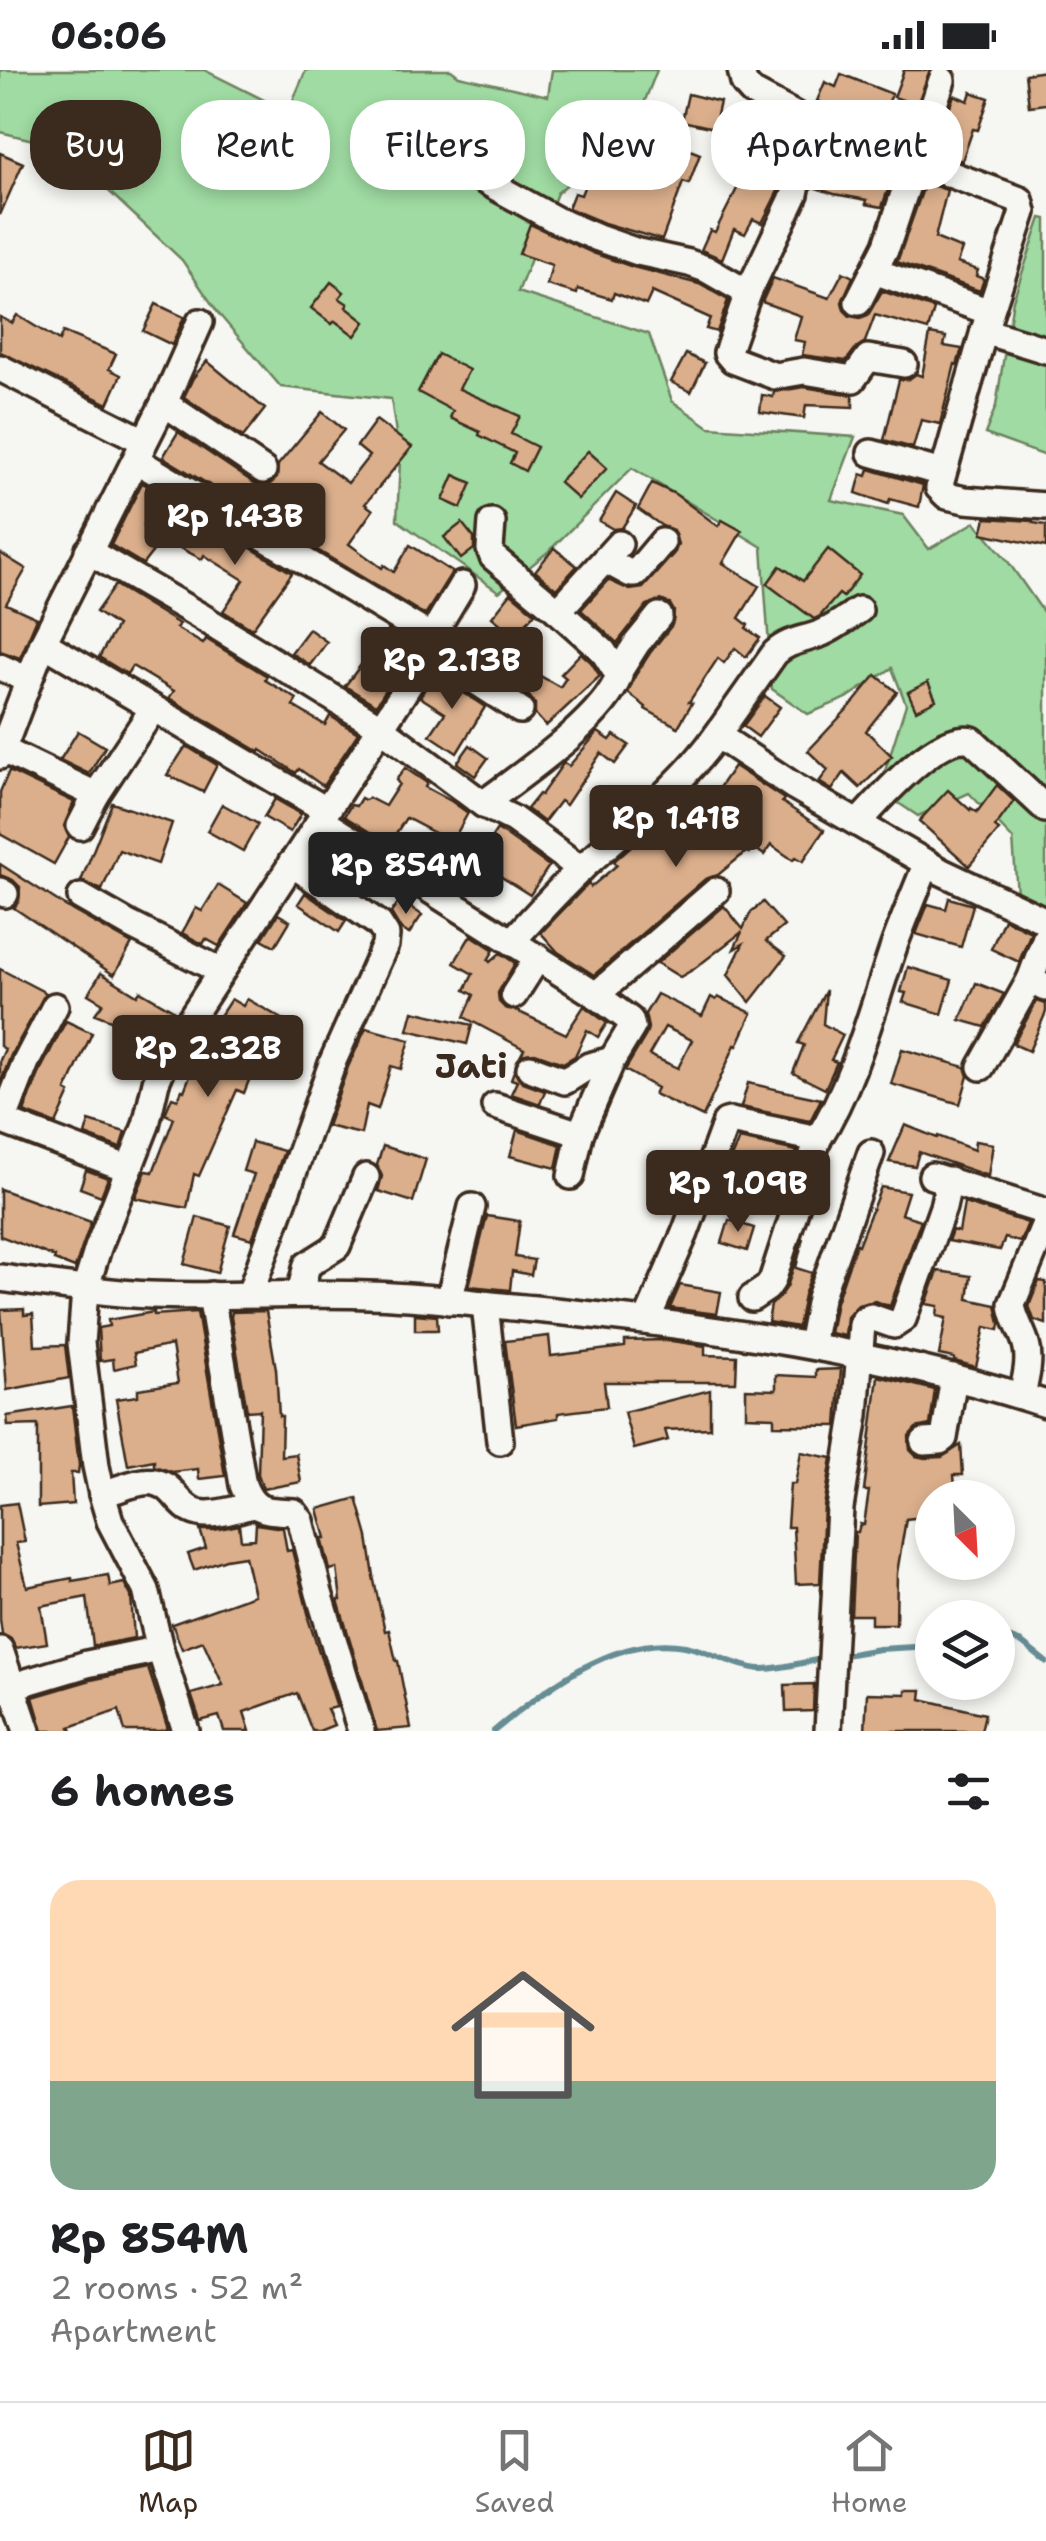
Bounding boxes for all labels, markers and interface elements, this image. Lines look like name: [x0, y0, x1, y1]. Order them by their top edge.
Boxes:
text: 06:06: [50, 10, 167, 61]
chip: Buy: [30, 100, 161, 190]
chip: Rent: [181, 100, 330, 190]
chip: Filters: [350, 100, 525, 190]
chip: New: [545, 100, 691, 190]
chip: Apartment: [711, 100, 963, 190]
pin: Rp 1.43B: [132, 483, 338, 568]
text: Rp 1.43B: [166, 494, 304, 537]
pin: Rp 2.13B: [349, 627, 555, 712]
text: Rp 2.13B: [383, 638, 521, 681]
pin: Rp 1.41B: [573, 785, 779, 870]
text: Rp 1.41B: [612, 796, 740, 839]
pin: Rp 854M: [314, 832, 498, 917]
text: Rp 854M: [330, 843, 482, 886]
pin: Rp 2.32B: [105, 1015, 311, 1100]
text: Rp 2.32B: [134, 1026, 282, 1069]
district label: Jati: [434, 1042, 508, 1089]
pin: Rp 1.09B: [635, 1150, 841, 1235]
text: Rp 1.09B: [668, 1161, 808, 1204]
north arrow: [915, 1480, 1015, 1580]
map controls: [915, 1480, 1015, 1700]
button: layers: [915, 1600, 1015, 1700]
text: 6 homes: [50, 1763, 235, 1819]
icon: filters: [941, 1764, 996, 1819]
icon: home: [433, 1945, 613, 2125]
text: Rp 854M: [50, 2210, 249, 2266]
text: 2 rooms · 52 m²: [50, 2266, 303, 2309]
text: Apartment: [50, 2309, 217, 2352]
tab: Map: [138, 2423, 198, 2521]
tab: Saved: [475, 2423, 554, 2521]
tab: Home: [831, 2423, 908, 2521]

